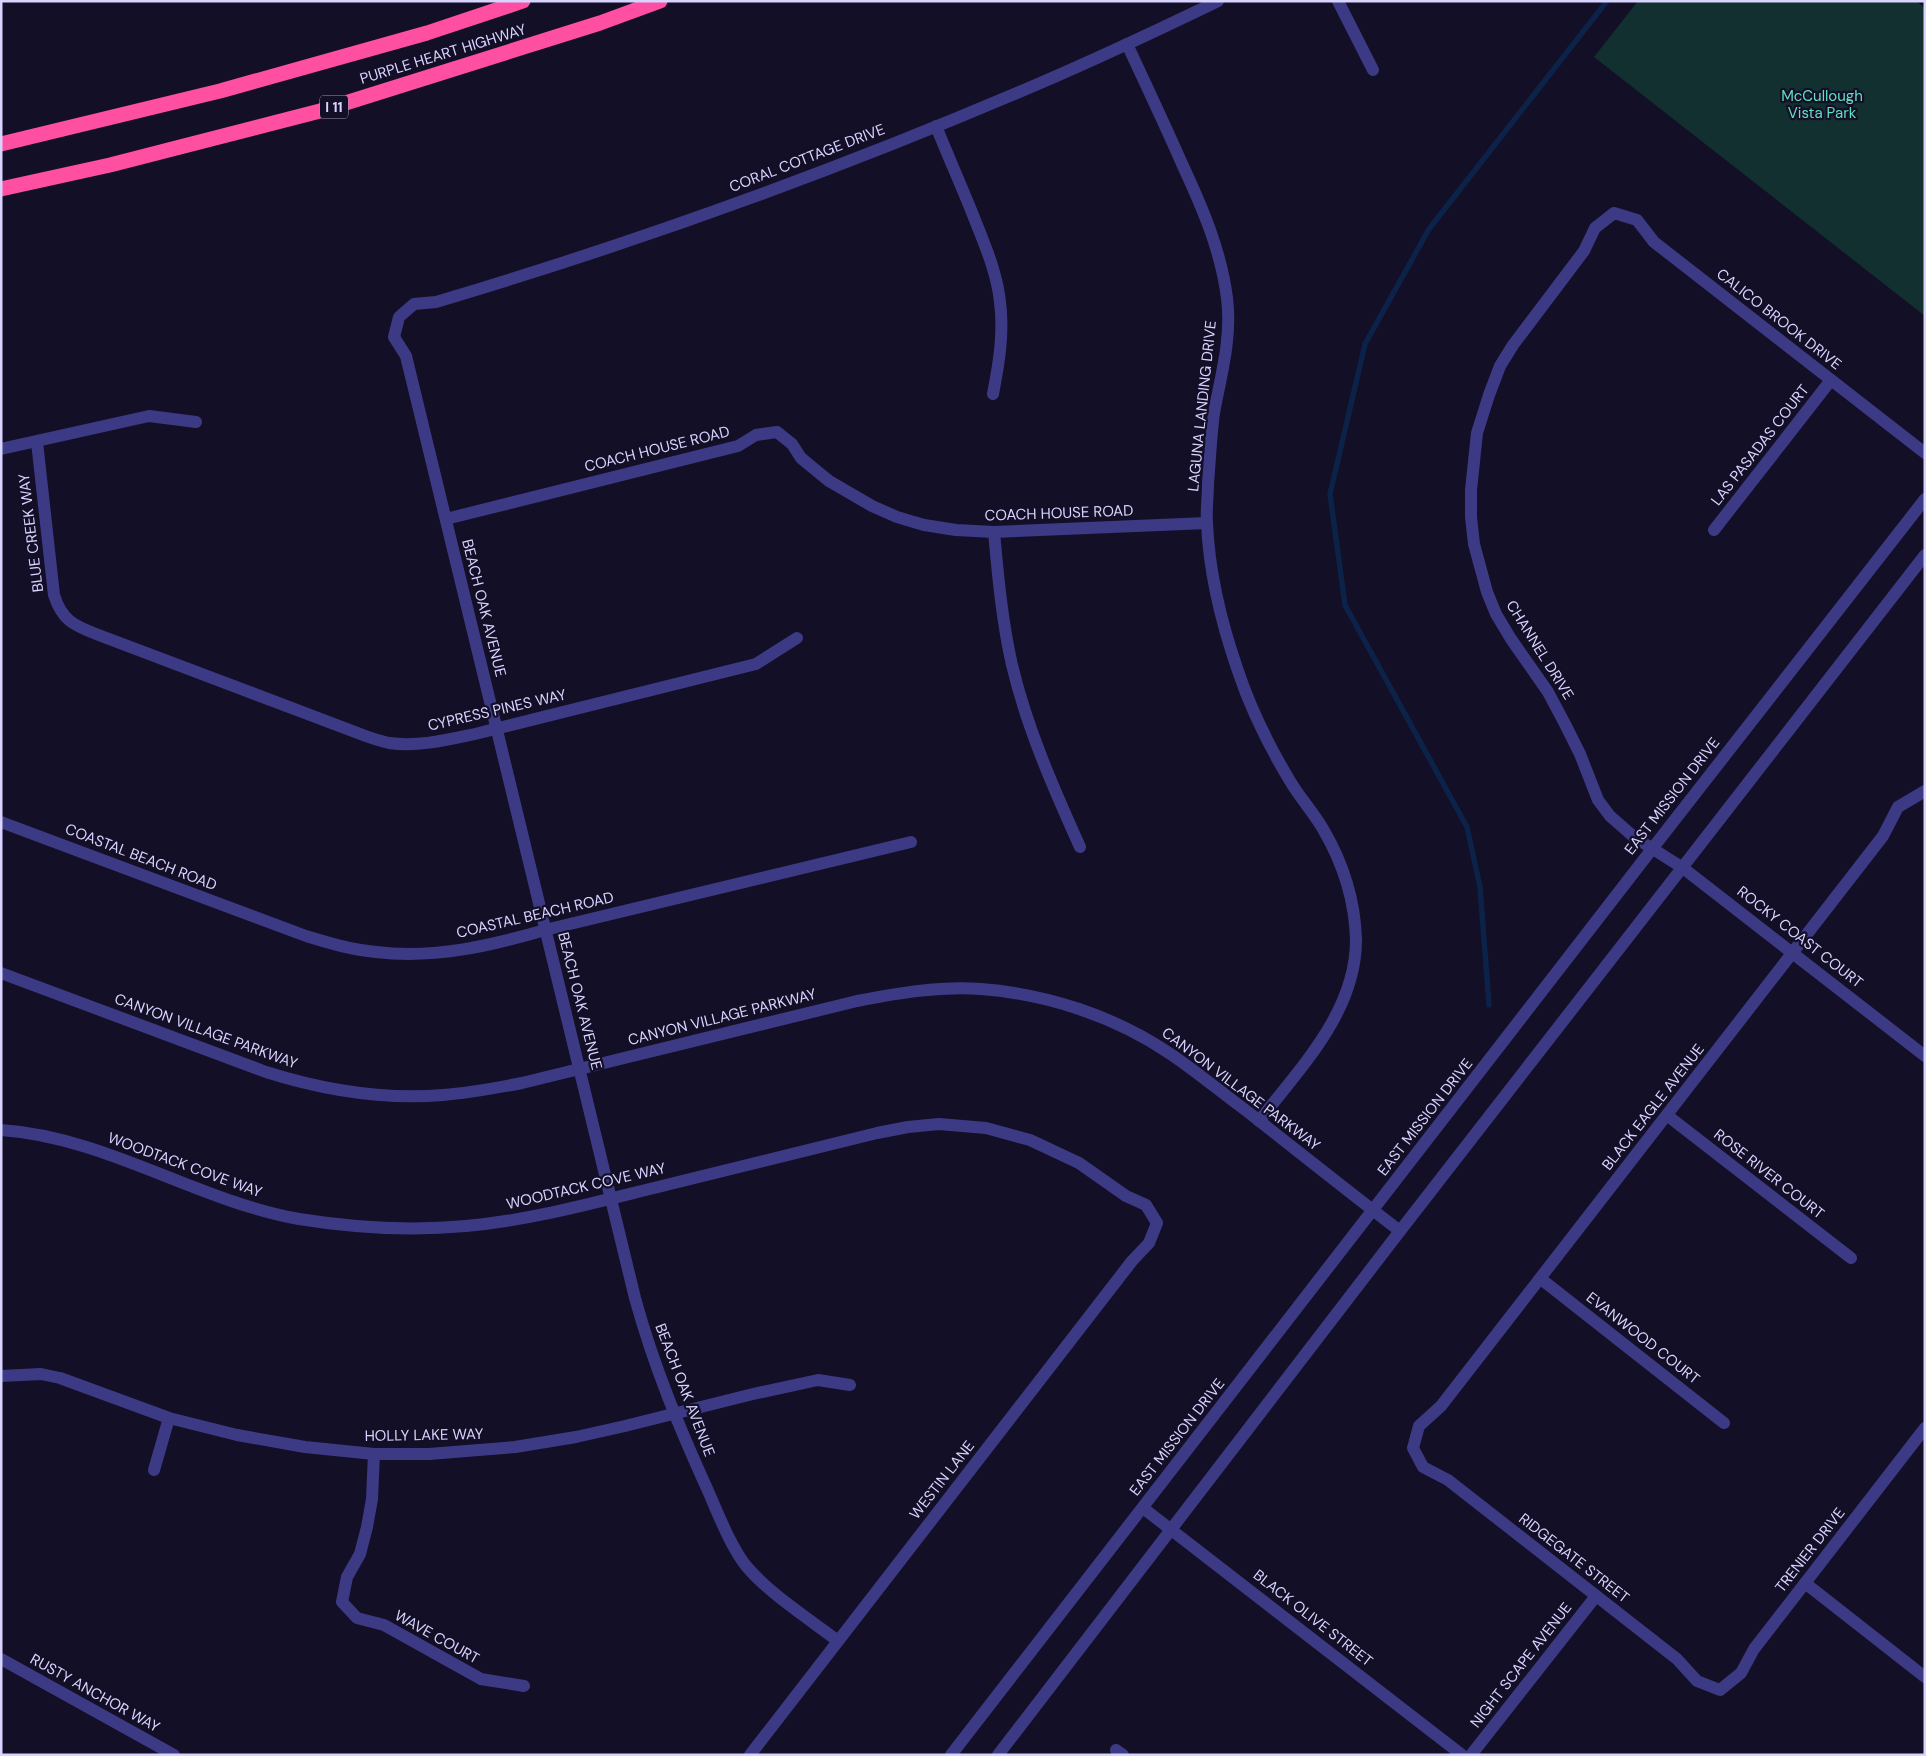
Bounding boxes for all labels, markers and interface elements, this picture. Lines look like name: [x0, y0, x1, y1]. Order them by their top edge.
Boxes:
street label: PURPLE HEART HIGHWAY: [357, 19, 529, 89]
park label: McCullough Vista Park: [1781, 86, 1863, 123]
road number: I 11: [320, 95, 348, 118]
street label: CORAL COTTAGE DRIVE: [726, 119, 888, 197]
street label: CALICO BROOK DRIVE: [1712, 264, 1846, 374]
street label: LAGUNA LANDING DRIVE: [1183, 320, 1221, 492]
street label: LAS PASADAS COURT: [1706, 380, 1814, 510]
street label: COACH HOUSE ROAD: [582, 421, 732, 477]
street label: BLUE CREEK WAY: [14, 472, 48, 593]
street label: COACH HOUSE ROAD: [984, 500, 1134, 526]
street label: BEACH OAK AVENUE: [457, 537, 511, 679]
street label: CHANNEL DRIVE: [1502, 597, 1578, 703]
street label: CYPRESS PINES WAY: [426, 684, 568, 736]
street label: EAST MISSION DRIVE: [1620, 733, 1724, 859]
street label: COASTAL BEACH ROAD: [62, 819, 220, 895]
street label: ROCKY COAST COURT: [1733, 882, 1867, 992]
street label: COASTAL BEACH ROAD: [454, 887, 616, 943]
street label: BEACH OAK AVENUE: [553, 930, 607, 1072]
street label: CANYON VILLAGE PARKWAY: [626, 984, 819, 1050]
street label: CANYON VILLAGE PARKWAY: [112, 989, 301, 1074]
street label: CANYON VILLAGE PARKWAY: [1158, 1023, 1324, 1155]
street label: BLACK EAGLE AVENUE: [1597, 1040, 1709, 1174]
street label: EAST MISSION DRIVE: [1373, 1054, 1477, 1180]
street label: ROSE RIVER COURT: [1710, 1125, 1828, 1223]
street label: WOODTACK COVE WAY: [105, 1128, 265, 1202]
street label: WOODTACK COVE WAY: [504, 1158, 668, 1214]
street label: EVANWOOD COURT: [1582, 1287, 1704, 1389]
street label: BEACH OAK AVENUE: [650, 1321, 720, 1459]
street label: EAST MISSION DRIVE: [1125, 1374, 1229, 1500]
street label: HOLLY LAKE WAY: [364, 1424, 484, 1446]
street label: WESTIN LANE: [905, 1437, 979, 1523]
street label: TRENIER DRIVE: [1771, 1504, 1849, 1596]
street label: RIDGEGATE STREET: [1515, 1509, 1633, 1607]
street label: BLACK OLIVE STREET: [1249, 1565, 1377, 1671]
street label: NIGHT SCAPE AVENUE: [1466, 1598, 1576, 1732]
street label: WAVE COURT: [391, 1605, 483, 1669]
street label: RUSTY ANCHOR WAY: [27, 1649, 164, 1737]

